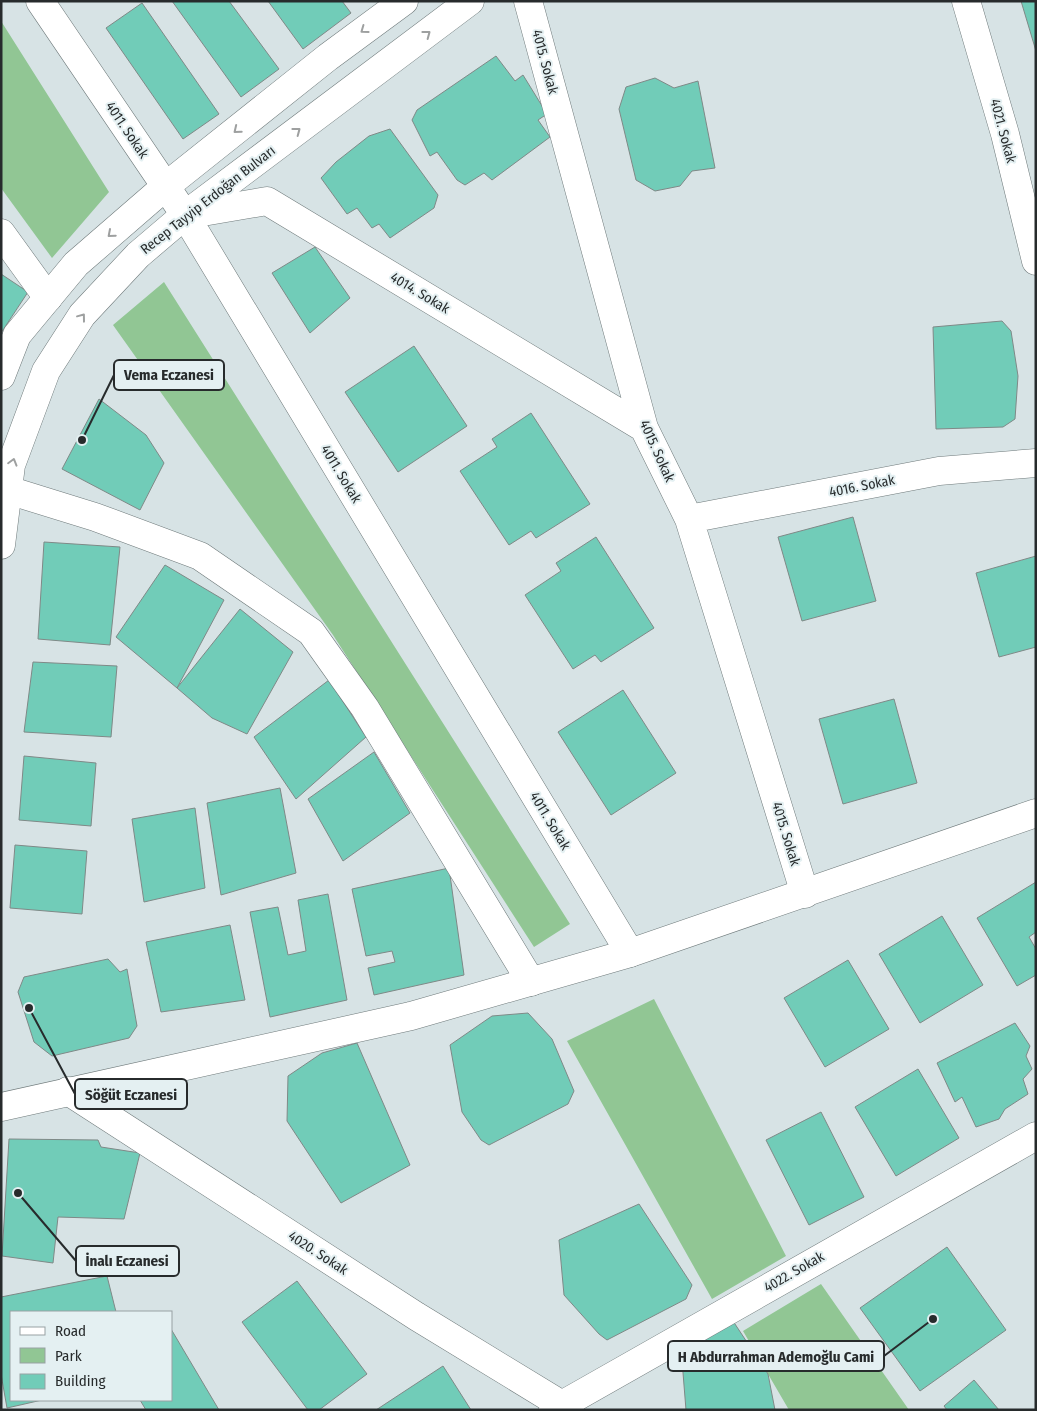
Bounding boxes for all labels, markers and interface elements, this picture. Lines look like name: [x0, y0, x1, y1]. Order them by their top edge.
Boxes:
one-way arrow: [360, 24, 370, 33]
street label: 4015. Sokak: [528, 28, 562, 96]
one-way arrow: [421, 31, 430, 39]
street label: 4021. Sokak: [986, 97, 1020, 165]
street label: 4011. Sokak: [102, 98, 152, 162]
one-way arrow: [233, 125, 242, 134]
one-way arrow: [291, 128, 301, 137]
street label: Recep Tayyip Erdoğan Bulvarı: [137, 142, 279, 258]
one-way arrow: [108, 228, 117, 237]
street label: 4014. Sokak: [387, 269, 453, 318]
one-way arrow: [76, 313, 85, 323]
callout: Vema Eczanesi: [114, 360, 224, 390]
text: Vema Eczanesi: [123, 366, 214, 384]
street label: 4015. Sokak: [636, 417, 678, 485]
street label: 4011. Sokak: [317, 442, 365, 507]
one-way arrow: [7, 459, 17, 467]
street label: 4016. Sokak: [828, 471, 897, 501]
street label: 4011. Sokak: [526, 789, 574, 854]
street label: 4015. Sokak: [768, 800, 804, 868]
callout: Söğüt Eczanesi: [75, 1079, 187, 1109]
text: Söğüt Eczanesi: [85, 1086, 177, 1104]
street label: 4020. Sokak: [285, 1227, 351, 1279]
callout: İnalı Eczanesi: [76, 1246, 179, 1276]
street label: 4022. Sokak: [761, 1248, 827, 1296]
text: İnalı Eczanesi: [85, 1252, 169, 1270]
legend: [10, 1311, 172, 1401]
text: Road: [55, 1322, 86, 1340]
callout: H Abdurrahman Ademoğlu Cami: [668, 1341, 884, 1371]
text: Park: [55, 1347, 82, 1365]
text: H Abdurrahman Ademoğlu Cami: [678, 1348, 874, 1366]
text: Building: [55, 1372, 106, 1390]

